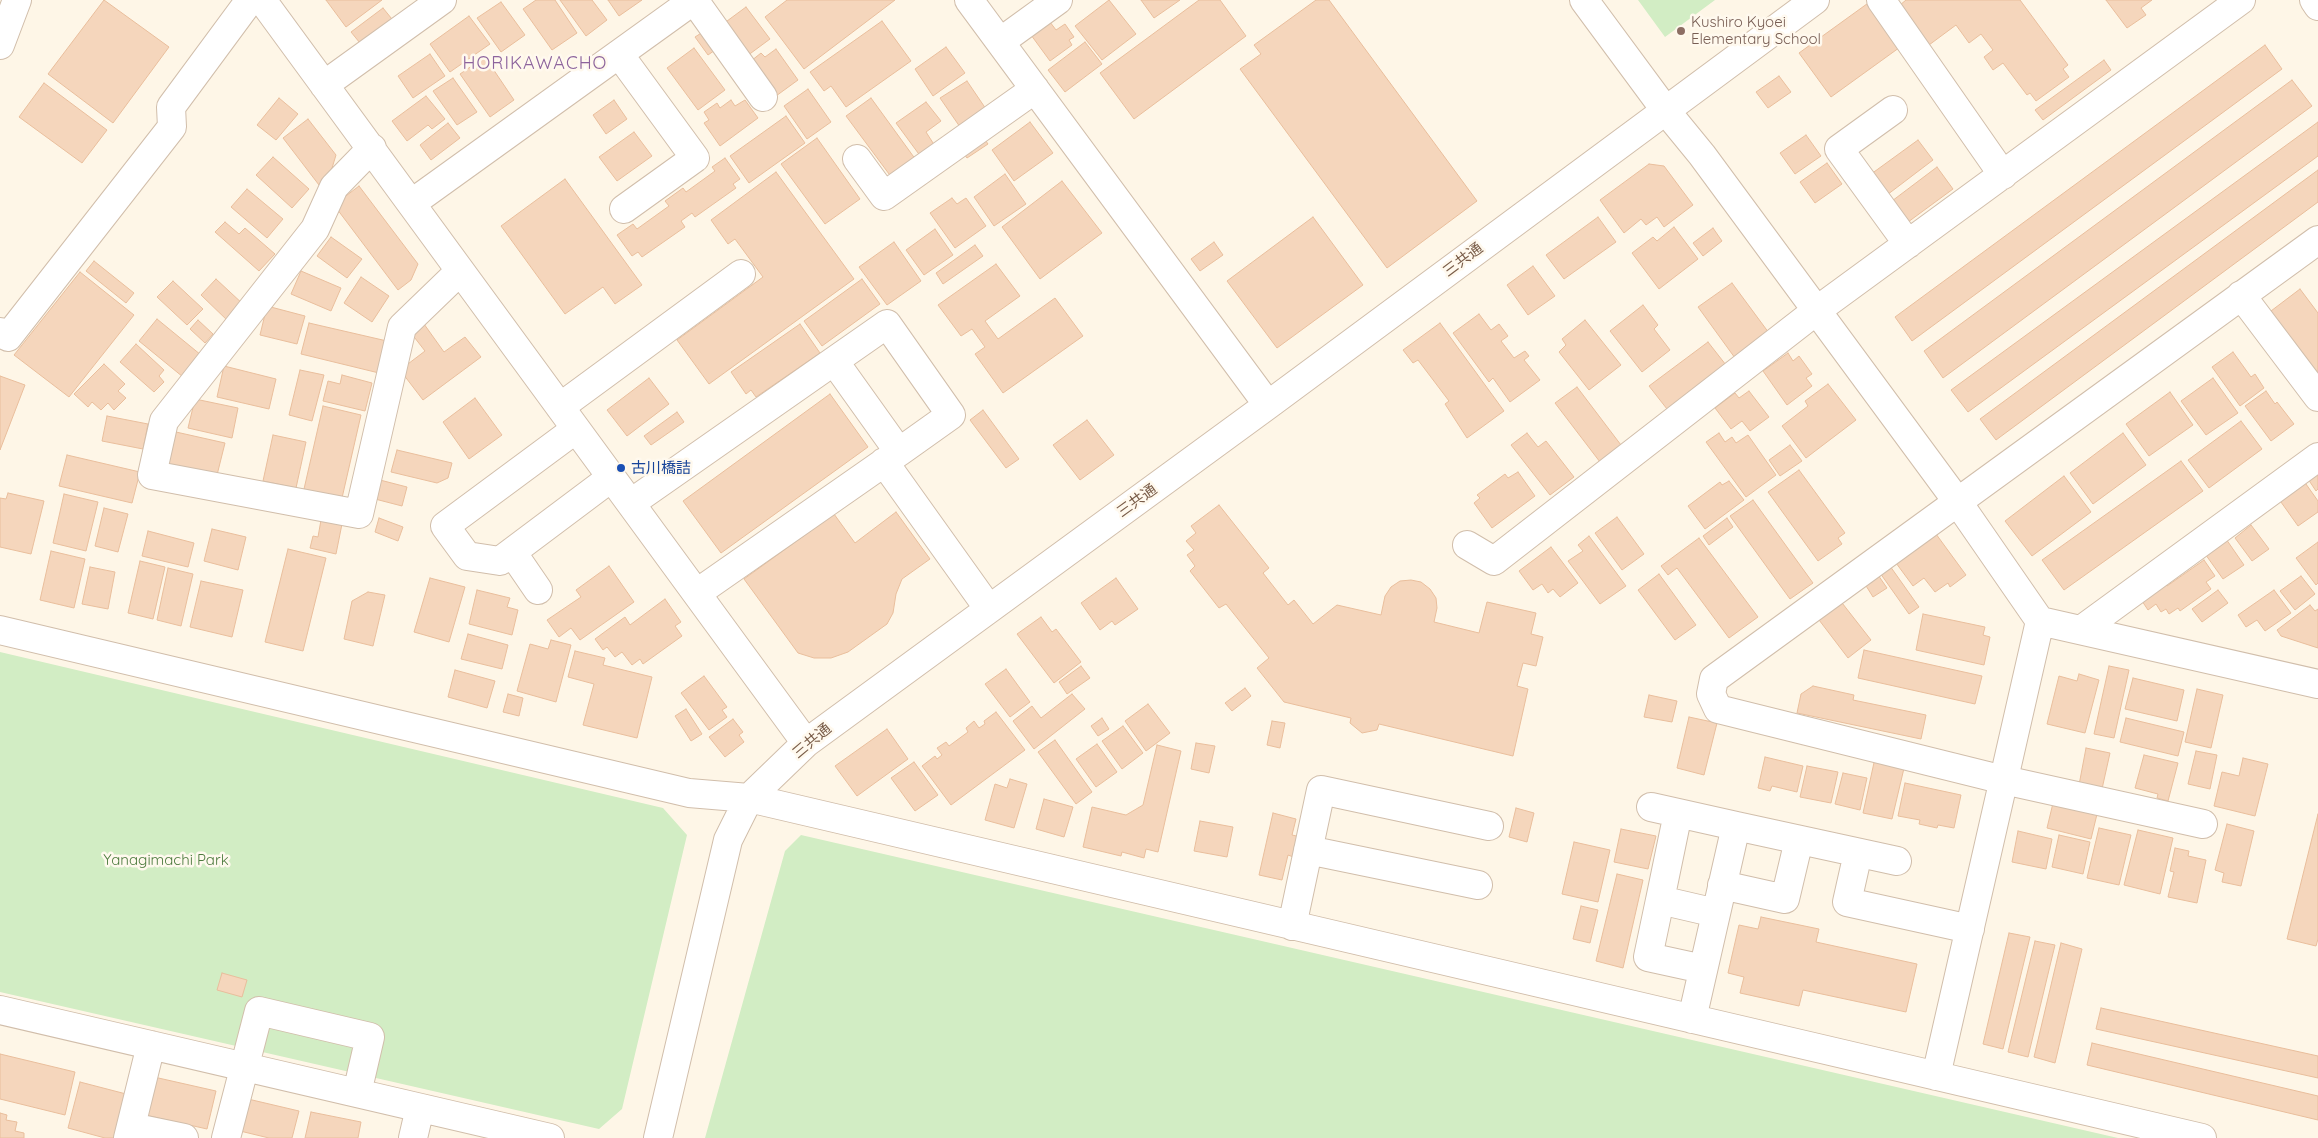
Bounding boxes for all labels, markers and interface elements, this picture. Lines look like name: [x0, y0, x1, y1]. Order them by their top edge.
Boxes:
place label: Kushiro Kyoei Elementary School: [1691, 13, 1821, 48]
marker: Kushiro Kyoei Elementary School: [1675, 25, 1687, 37]
district label: HORIKAWACHO: [461, 53, 609, 75]
street label: 三共通: [1440, 239, 1486, 281]
place label: 古川橋詰: [631, 459, 691, 477]
marker: 古川橋詰: [615, 462, 627, 474]
street label: 三共通: [1114, 480, 1160, 522]
street label: 三共通: [789, 720, 835, 762]
park label: Yanagimachi Park: [103, 851, 229, 869]

